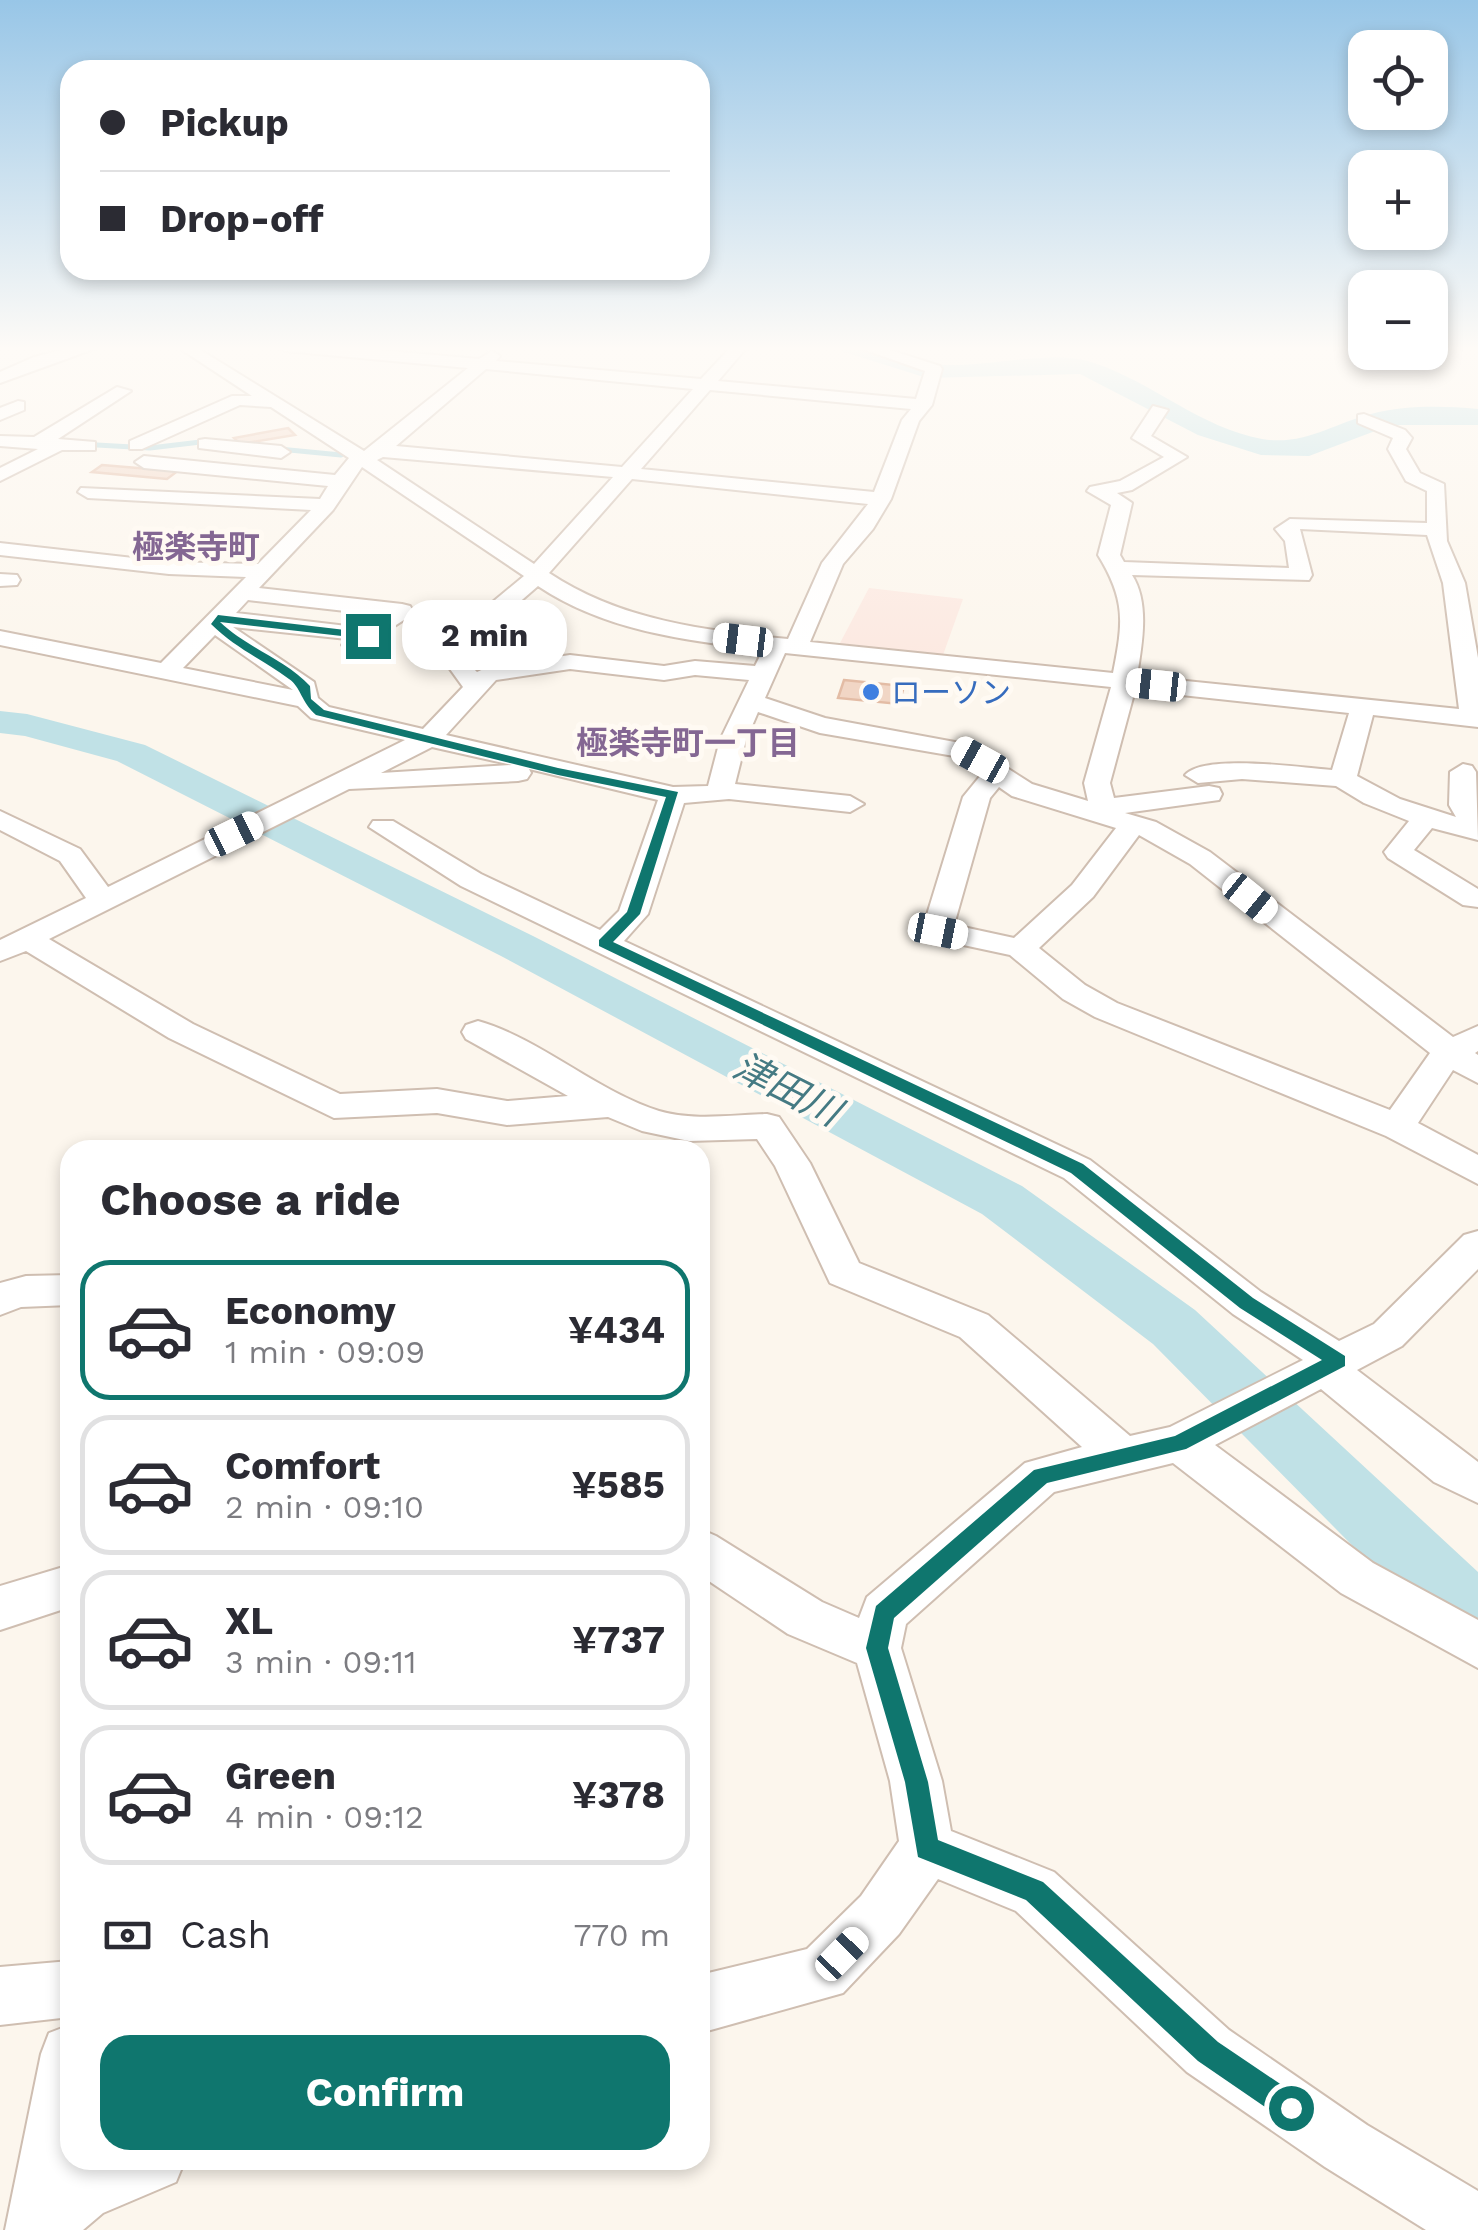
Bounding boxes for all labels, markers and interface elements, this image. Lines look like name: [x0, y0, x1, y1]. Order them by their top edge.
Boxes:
map controls: [1348, 30, 1448, 370]
button: locate: [1348, 30, 1448, 130]
text: Pickup: [160, 101, 289, 145]
button: +: [1348, 150, 1448, 250]
text: Drop-off: [160, 197, 324, 241]
button: −: [1348, 270, 1448, 370]
district label: 極楽寺町: [132, 528, 260, 566]
callout: 2 min: [403, 601, 568, 671]
route end: [346, 614, 391, 659]
text: 2 min: [441, 616, 528, 654]
car: [711, 621, 775, 659]
car: [1125, 667, 1187, 703]
place label: ローソン: [891, 675, 1011, 710]
marker: ローソン: [860, 681, 882, 703]
district label: 極楽寺町一丁目: [576, 724, 800, 762]
car: [946, 732, 1014, 788]
car: [200, 807, 268, 861]
car: [1217, 867, 1283, 929]
car: [906, 911, 970, 951]
water label: 津田川: [726, 1044, 851, 1136]
text: Choose a ride: [100, 1173, 400, 1226]
icon: car: [105, 1285, 195, 1375]
text: Economy: [225, 1289, 396, 1333]
text: ¥434: [568, 1308, 665, 1352]
text: 1 min · 09:09: [225, 1333, 425, 1371]
icon: car: [105, 1440, 195, 1530]
text: Comfort: [225, 1444, 380, 1488]
text: ¥585: [572, 1463, 665, 1507]
text: 2 min · 09:10: [225, 1488, 424, 1526]
icon: car: [105, 1595, 195, 1685]
text: XL: [225, 1599, 273, 1643]
text: ¥737: [572, 1618, 665, 1662]
text: 3 min · 09:11: [225, 1643, 417, 1681]
icon: car: [105, 1750, 195, 1840]
text: Green: [225, 1754, 336, 1798]
text: ¥378: [572, 1773, 665, 1817]
text: 4 min · 09:12: [225, 1798, 424, 1836]
icon: cash: [100, 1908, 155, 1963]
text: Cash: [180, 1913, 271, 1957]
text: 770 m: [573, 1916, 670, 1954]
car: [810, 1922, 874, 1986]
button: Confirm: [100, 2035, 670, 2150]
route start: [1269, 2086, 1314, 2131]

